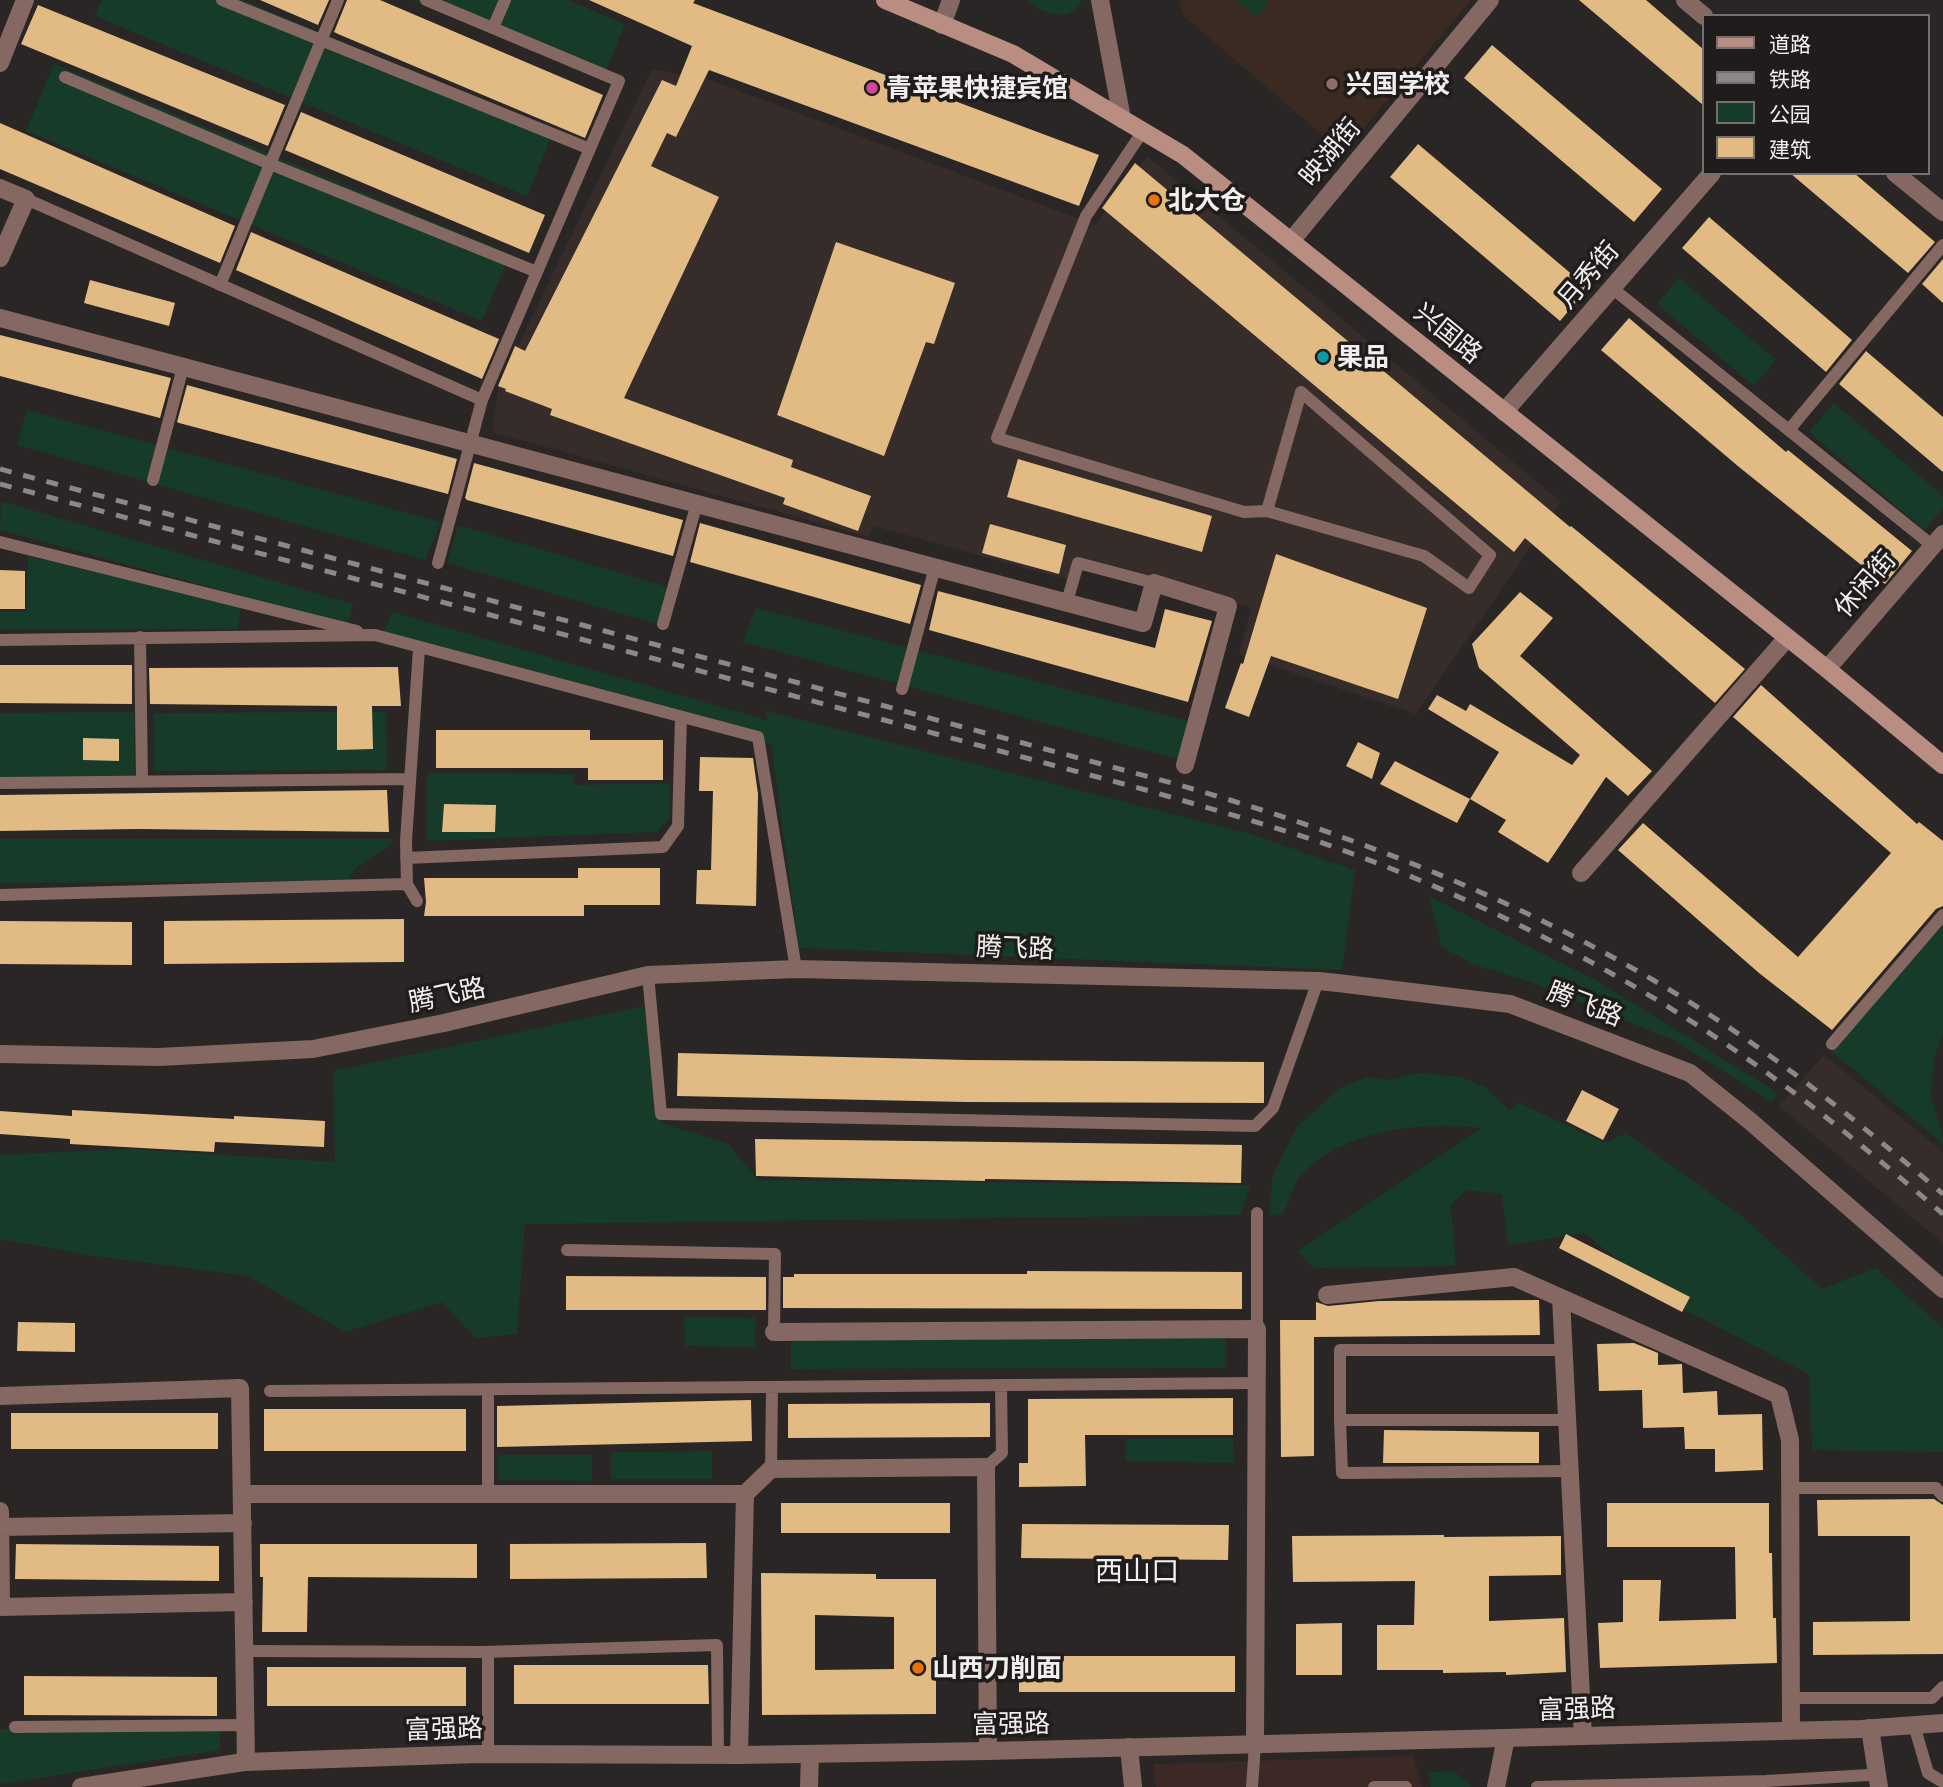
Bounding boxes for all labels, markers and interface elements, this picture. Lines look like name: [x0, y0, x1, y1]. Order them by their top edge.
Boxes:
legend: [1702, 14, 1929, 175]
text: 道路: [1769, 31, 1811, 56]
text: 铁路: [1769, 66, 1811, 91]
place label: 兴国学校: [1346, 68, 1450, 100]
place label: 青苹果快捷宾馆: [886, 72, 1068, 104]
marker: 兴国学校: [1324, 76, 1340, 92]
marker: 青苹果快捷宾馆: [864, 80, 880, 96]
text: 公园: [1769, 101, 1811, 126]
street label: 映湖街: [1293, 112, 1367, 192]
text: 建筑: [1769, 136, 1811, 161]
place label: 北大仓: [1168, 184, 1246, 216]
marker: 北大仓: [1146, 192, 1162, 208]
street label: 月秀街: [1551, 235, 1625, 315]
street label: 兴国路: [1408, 296, 1488, 370]
place label: 果品: [1337, 341, 1389, 373]
marker: 果品: [1315, 349, 1331, 365]
street label: 休闲街: [1828, 544, 1902, 624]
street label: 腾飞路: [975, 931, 1055, 965]
street label: 腾飞路: [406, 972, 488, 1018]
street label: 腾飞路: [1543, 975, 1627, 1033]
district label: 西山口: [1095, 1555, 1179, 1589]
place label: 山西刀削面: [932, 1652, 1062, 1684]
marker: 山西刀削面: [910, 1660, 926, 1676]
street label: 富强路: [1537, 1692, 1617, 1726]
street label: 富强路: [972, 1708, 1050, 1740]
street label: 富强路: [404, 1712, 484, 1746]

